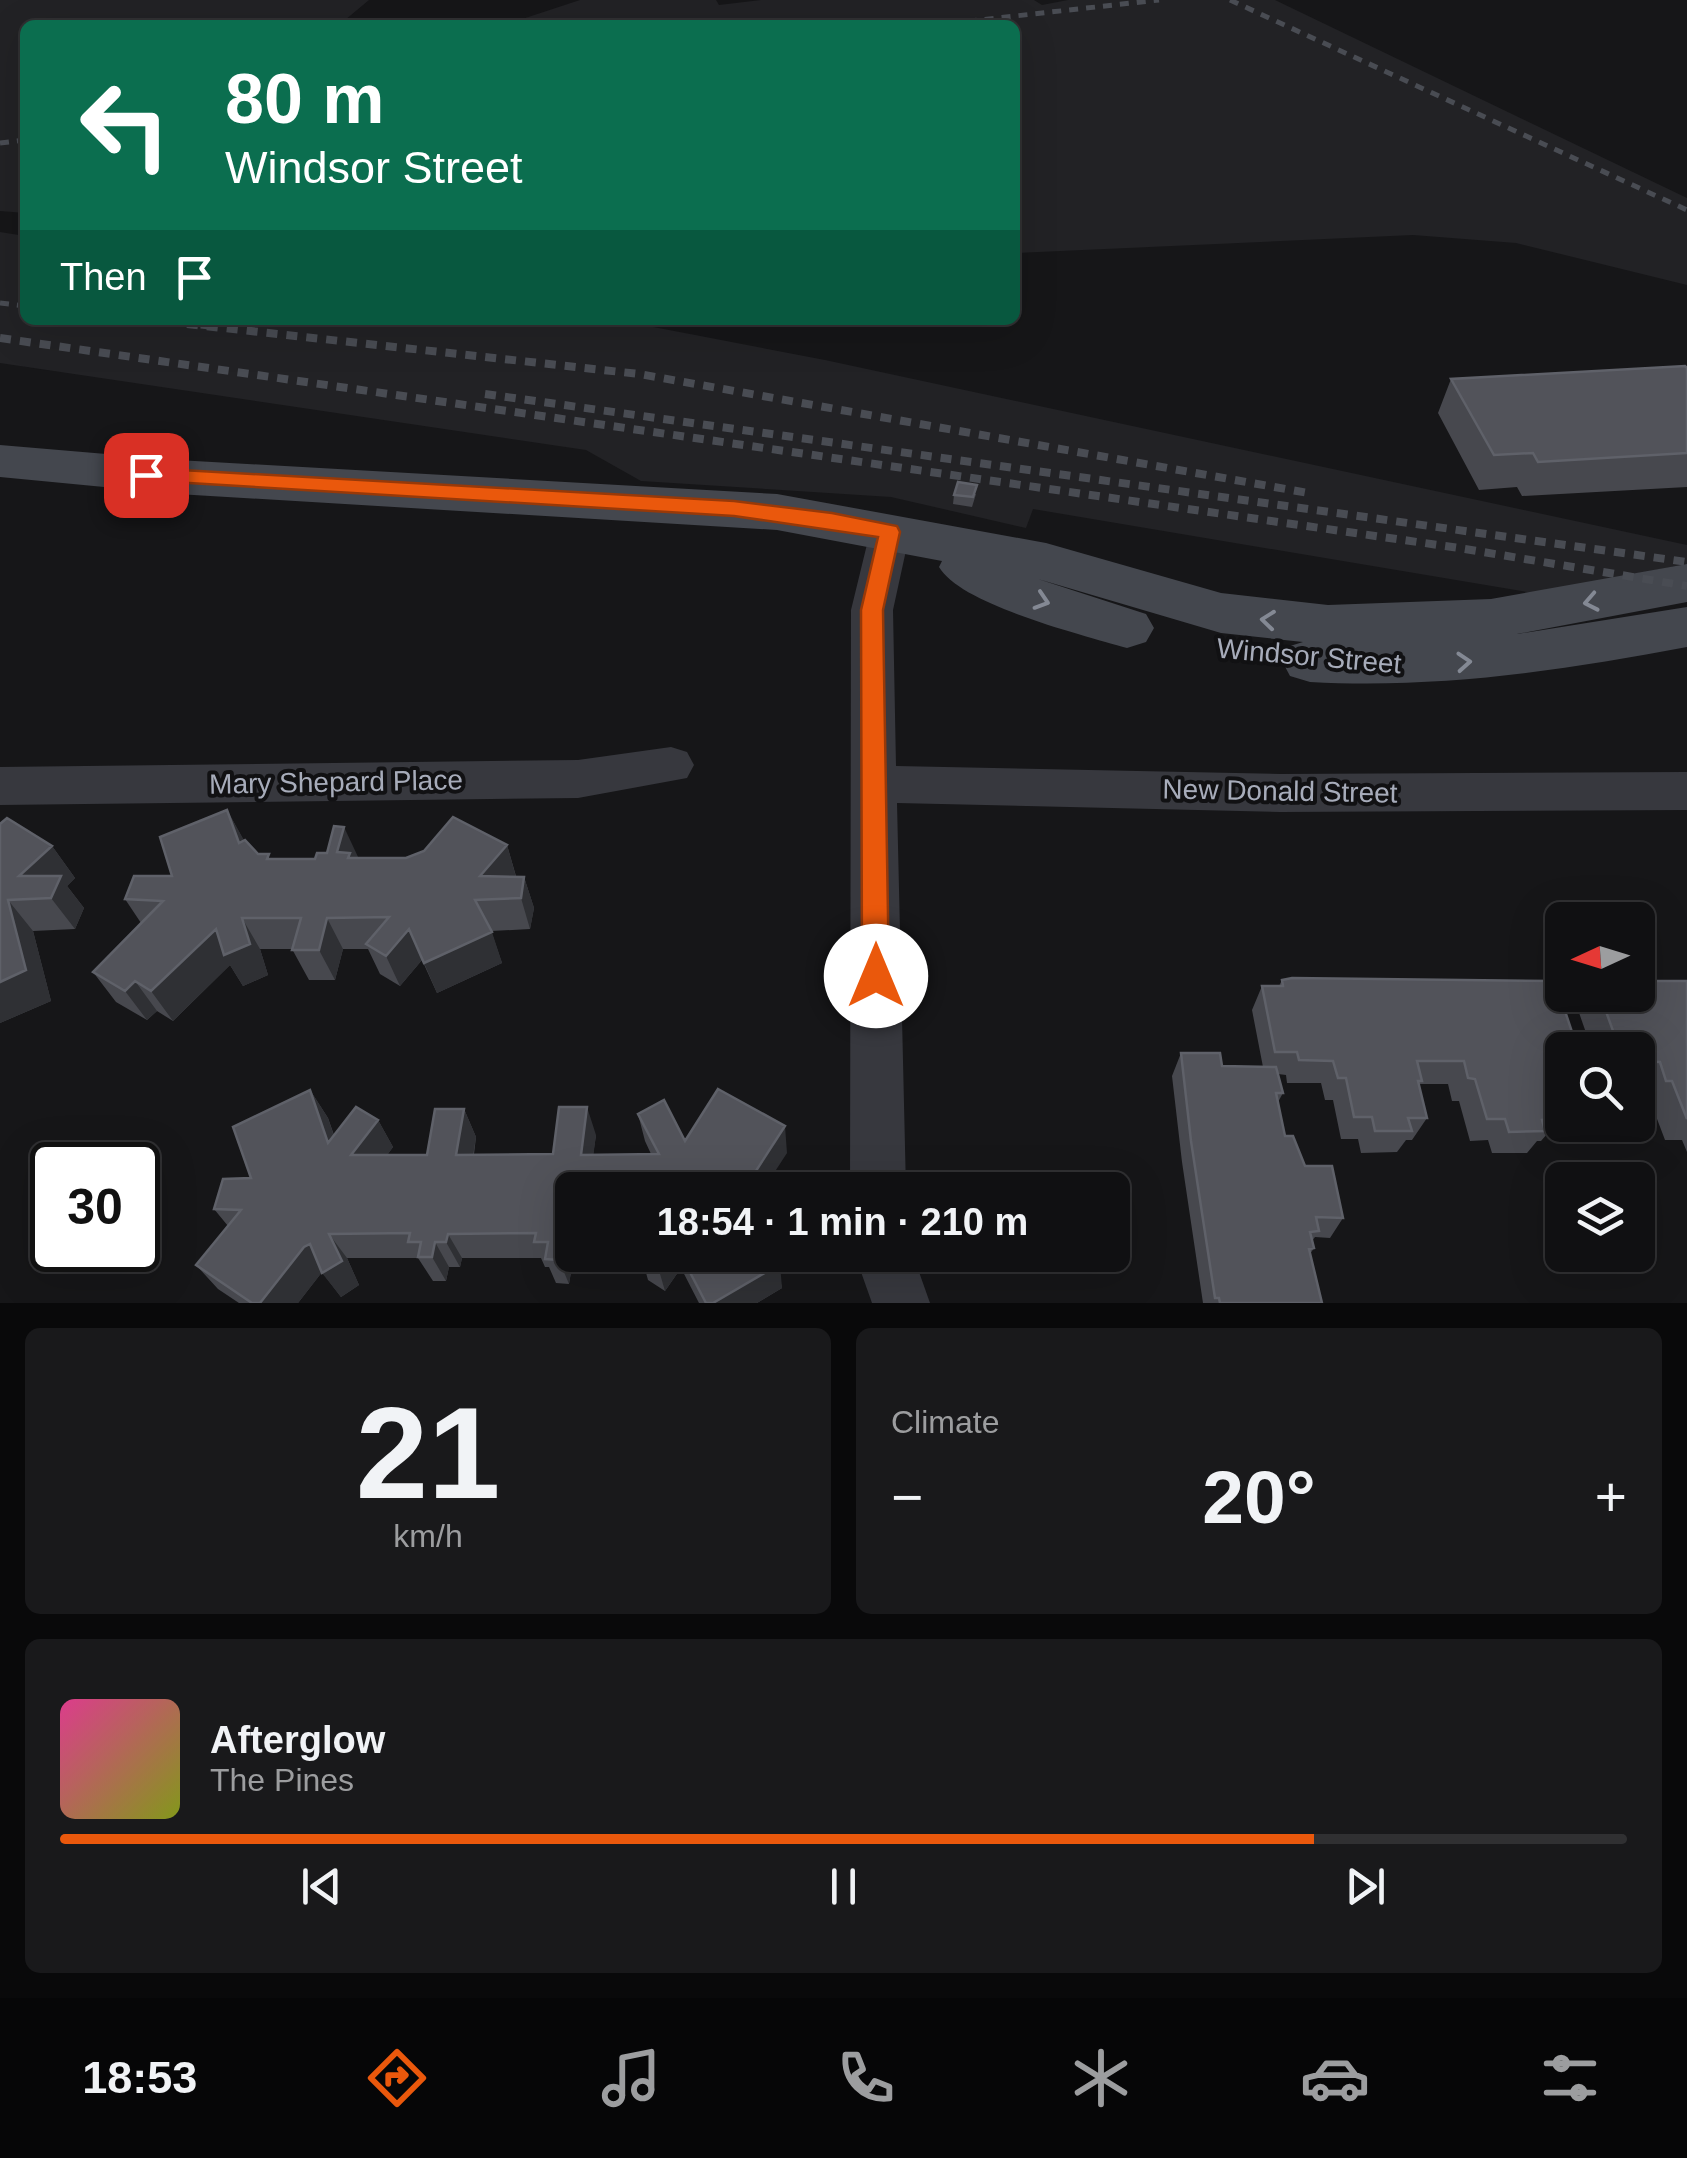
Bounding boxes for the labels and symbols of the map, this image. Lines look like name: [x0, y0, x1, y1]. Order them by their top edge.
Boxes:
pin: [104, 433, 189, 518]
one-way arrow: [1032, 590, 1049, 610]
one-way arrow: [1583, 590, 1600, 611]
one-way arrow: [1260, 610, 1276, 631]
street label: Windsor Street: [1215, 632, 1403, 680]
one-way arrow: [1457, 652, 1473, 673]
street label: Mary Shepard Place: [209, 764, 463, 800]
street label: New Donald Street: [1162, 773, 1398, 809]
north arrow: [1545, 902, 1655, 1012]
position arrow: [824, 924, 928, 1028]
speed limit sign: 30: [30, 1142, 160, 1272]

